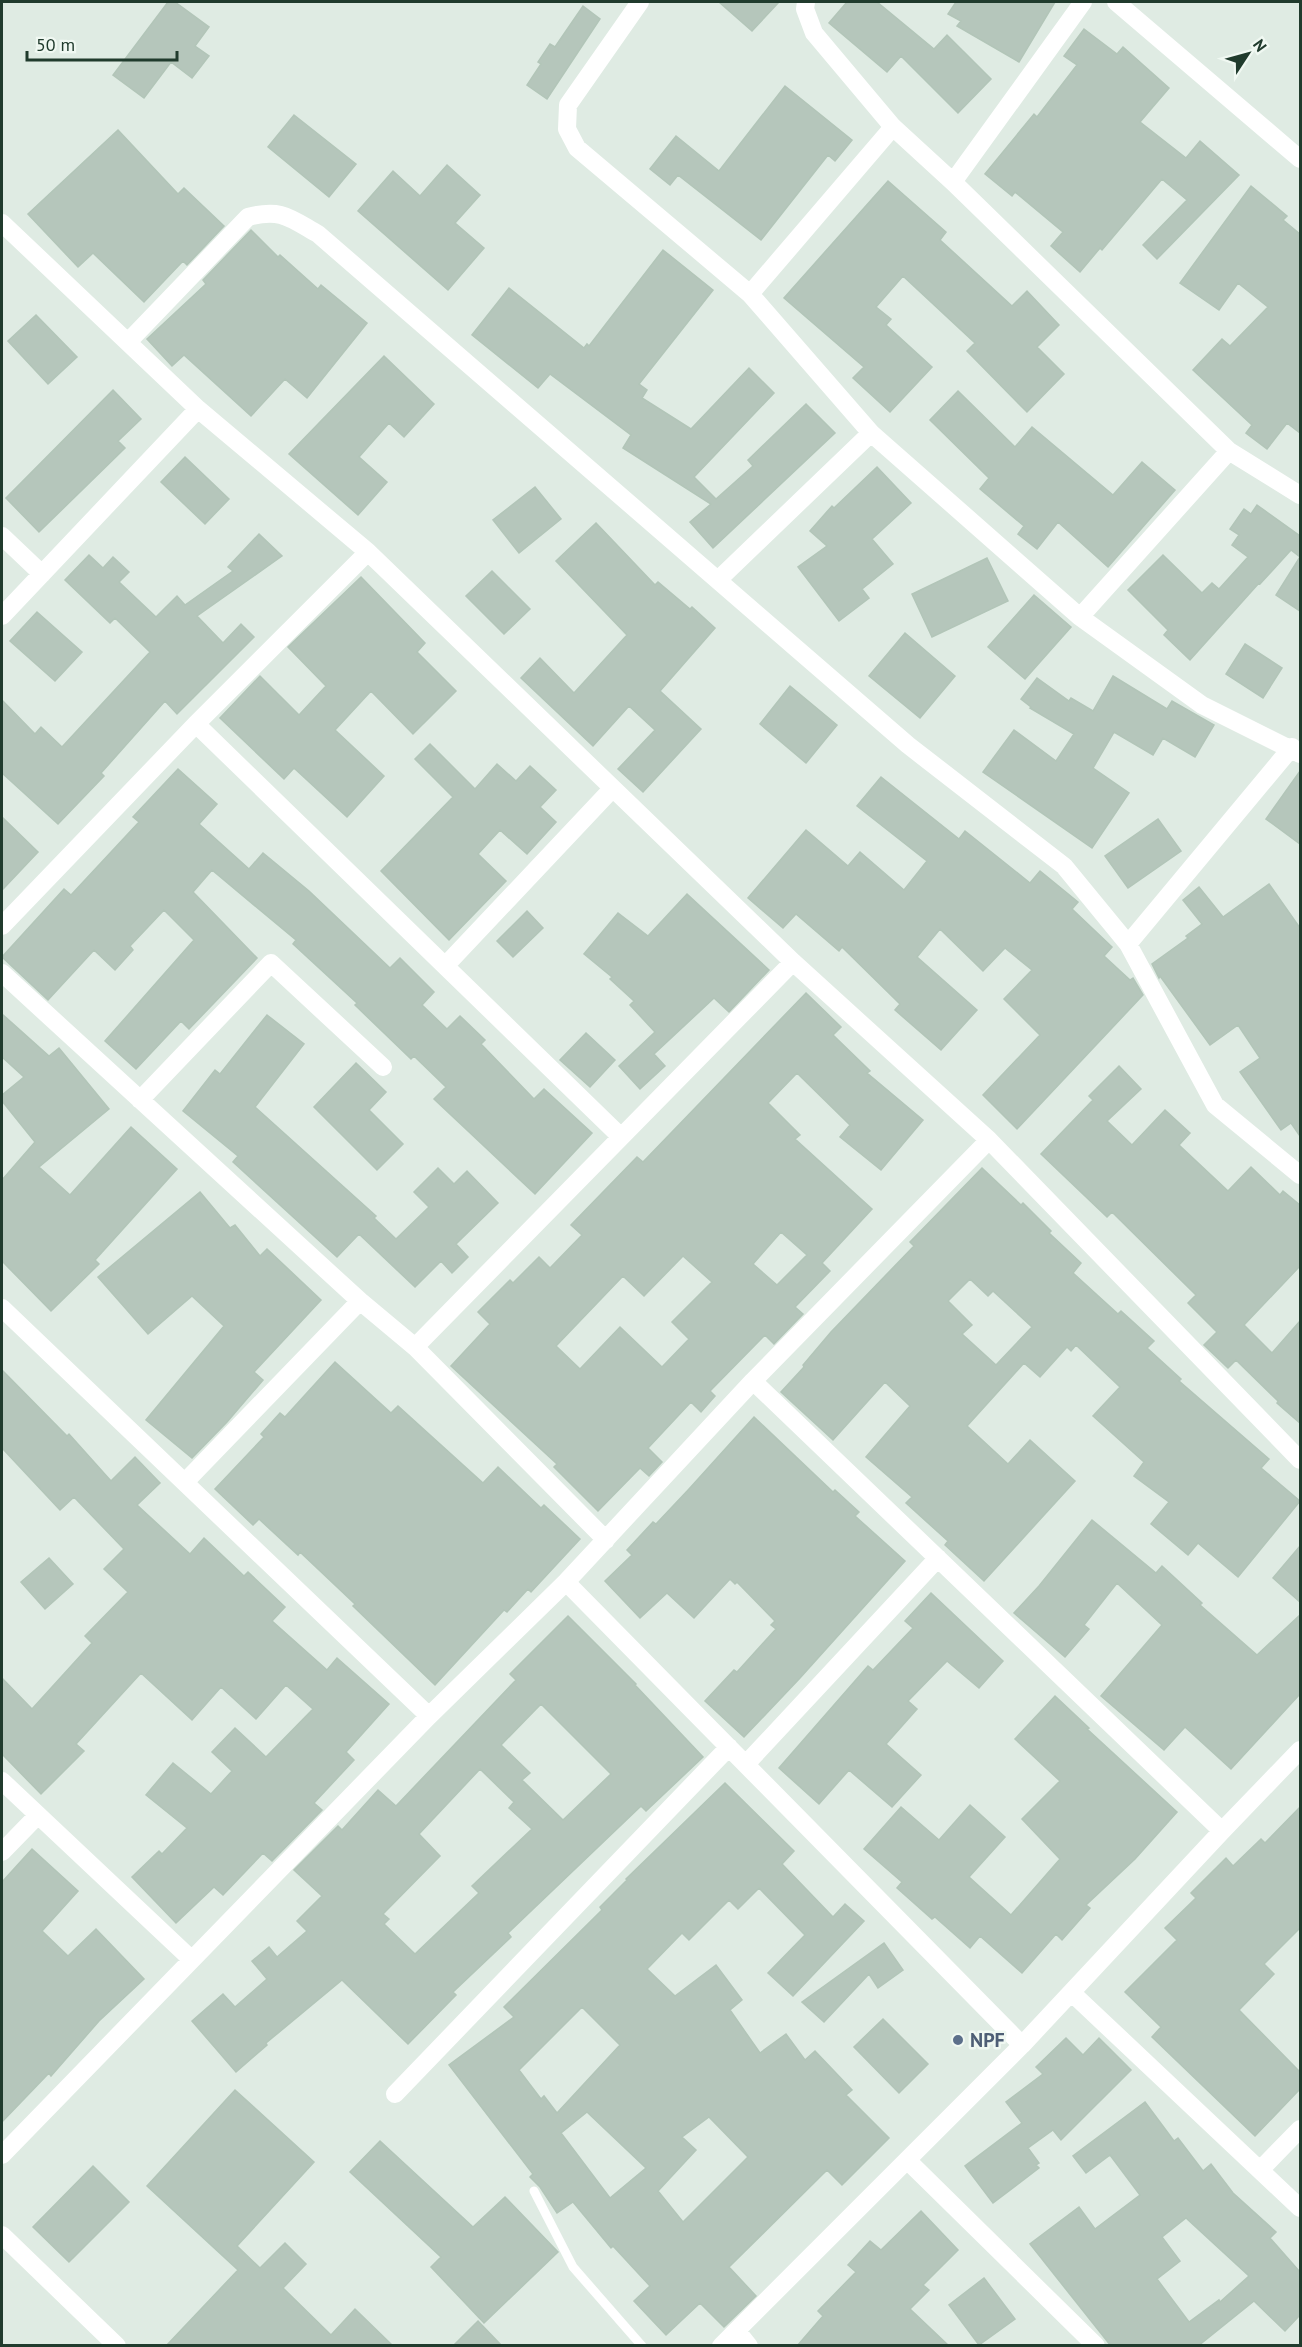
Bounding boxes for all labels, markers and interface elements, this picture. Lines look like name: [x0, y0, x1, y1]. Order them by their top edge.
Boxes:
scale bar: [27, 24, 177, 62]
north arrow: [1218, 24, 1278, 84]
text: 50 m: [36, 33, 75, 56]
text: N: [1249, 35, 1271, 55]
place label: NPF: [970, 2027, 1005, 2053]
marker: NPF: [951, 2033, 965, 2047]

